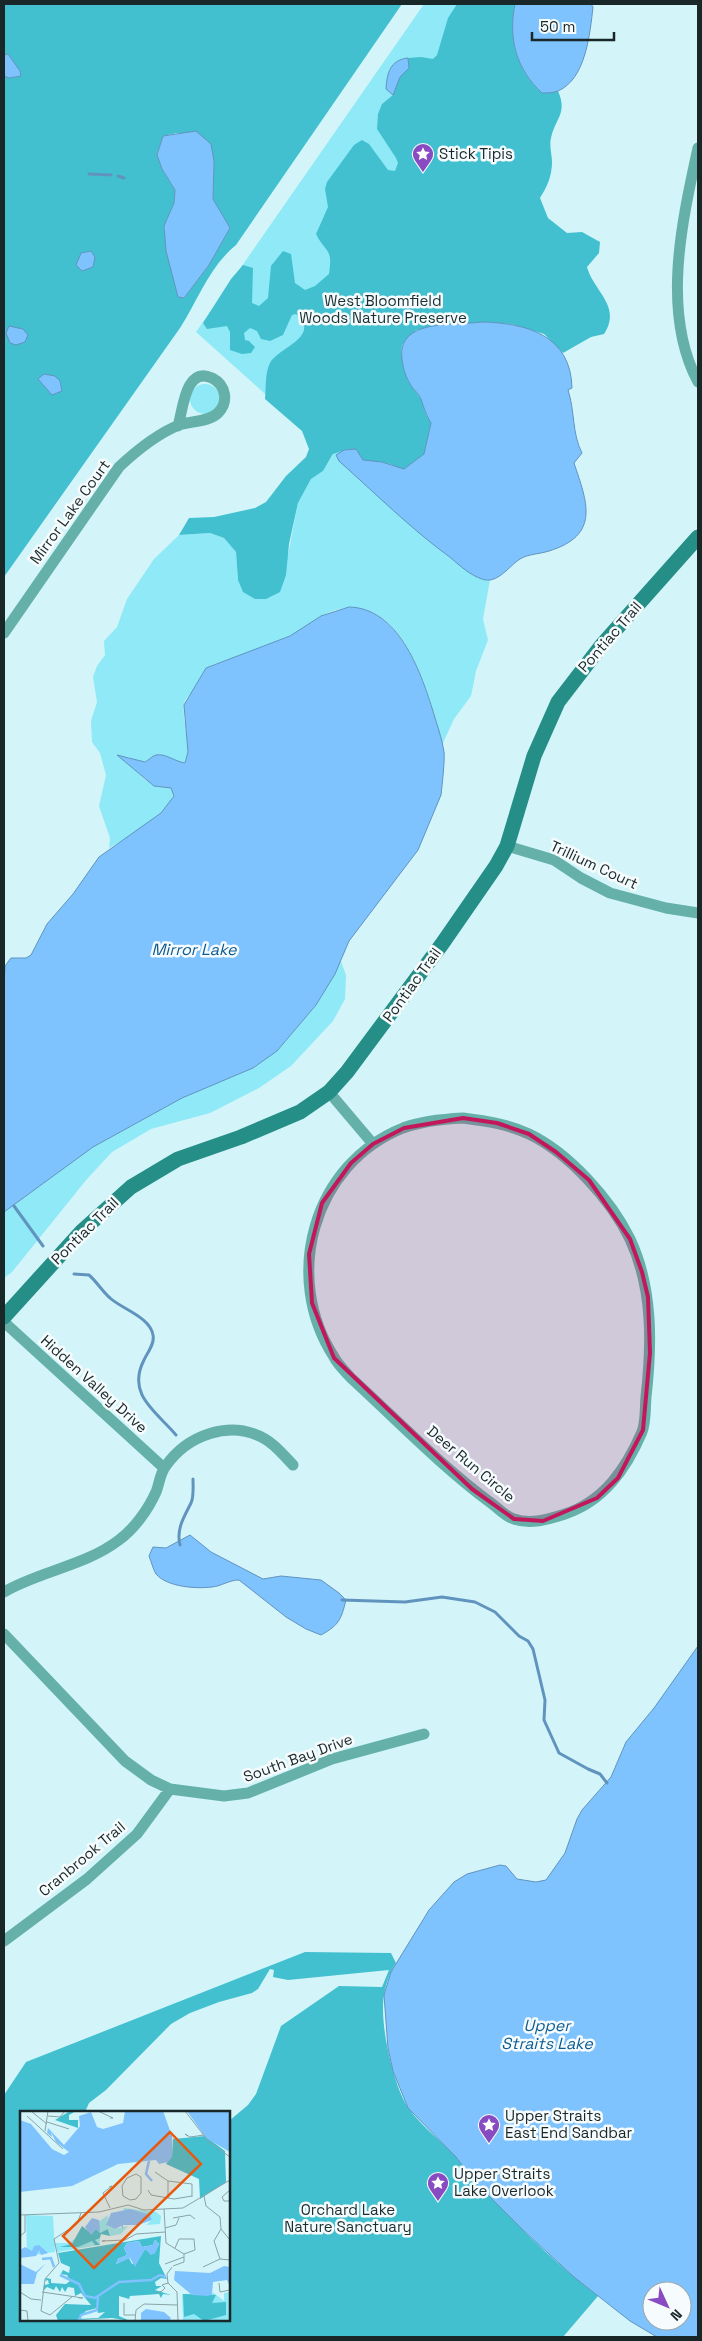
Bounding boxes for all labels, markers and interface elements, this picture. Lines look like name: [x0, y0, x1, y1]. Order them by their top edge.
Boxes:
scale bar: [532, 10, 614, 42]
text: 50 m: [540, 17, 575, 36]
place icon: Stick Tipis: [411, 142, 435, 173]
place label: Stick Tipis: [439, 144, 513, 163]
park label: West Bloomfield Woods Nature Preserve: [299, 291, 467, 327]
street label: Mirror Lake Court: [25, 456, 114, 568]
street label: Pontiac Trail: [574, 597, 646, 676]
street label: Trillium Court: [547, 836, 641, 893]
water label: Mirror Lake: [151, 939, 237, 960]
street label: Pontiac Trail: [378, 944, 445, 1026]
street label: Pontiac Trail: [47, 1193, 122, 1268]
street label: Hidden Valley Drive: [37, 1331, 152, 1437]
street label: Deer Run Circle: [423, 1421, 519, 1506]
street label: South Bay Drive: [241, 1729, 355, 1786]
street label: Cranbrook Trail: [35, 1817, 129, 1900]
water label: Upper Straits Lake: [501, 2015, 593, 2054]
place label: Upper Straits East End Sandbar: [505, 2106, 633, 2142]
inset map: [20, 2111, 230, 2321]
place icon: Upper Straits East End Sandbar: [477, 2113, 501, 2144]
place label: Upper Straits Lake Overlook: [454, 2164, 554, 2200]
place icon: Upper Straits Lake Overlook: [426, 2171, 450, 2202]
park label: Orchard Lake Nature Sanctuary: [284, 2200, 412, 2236]
north arrow: [642, 2281, 692, 2331]
text: N: [667, 2305, 686, 2325]

